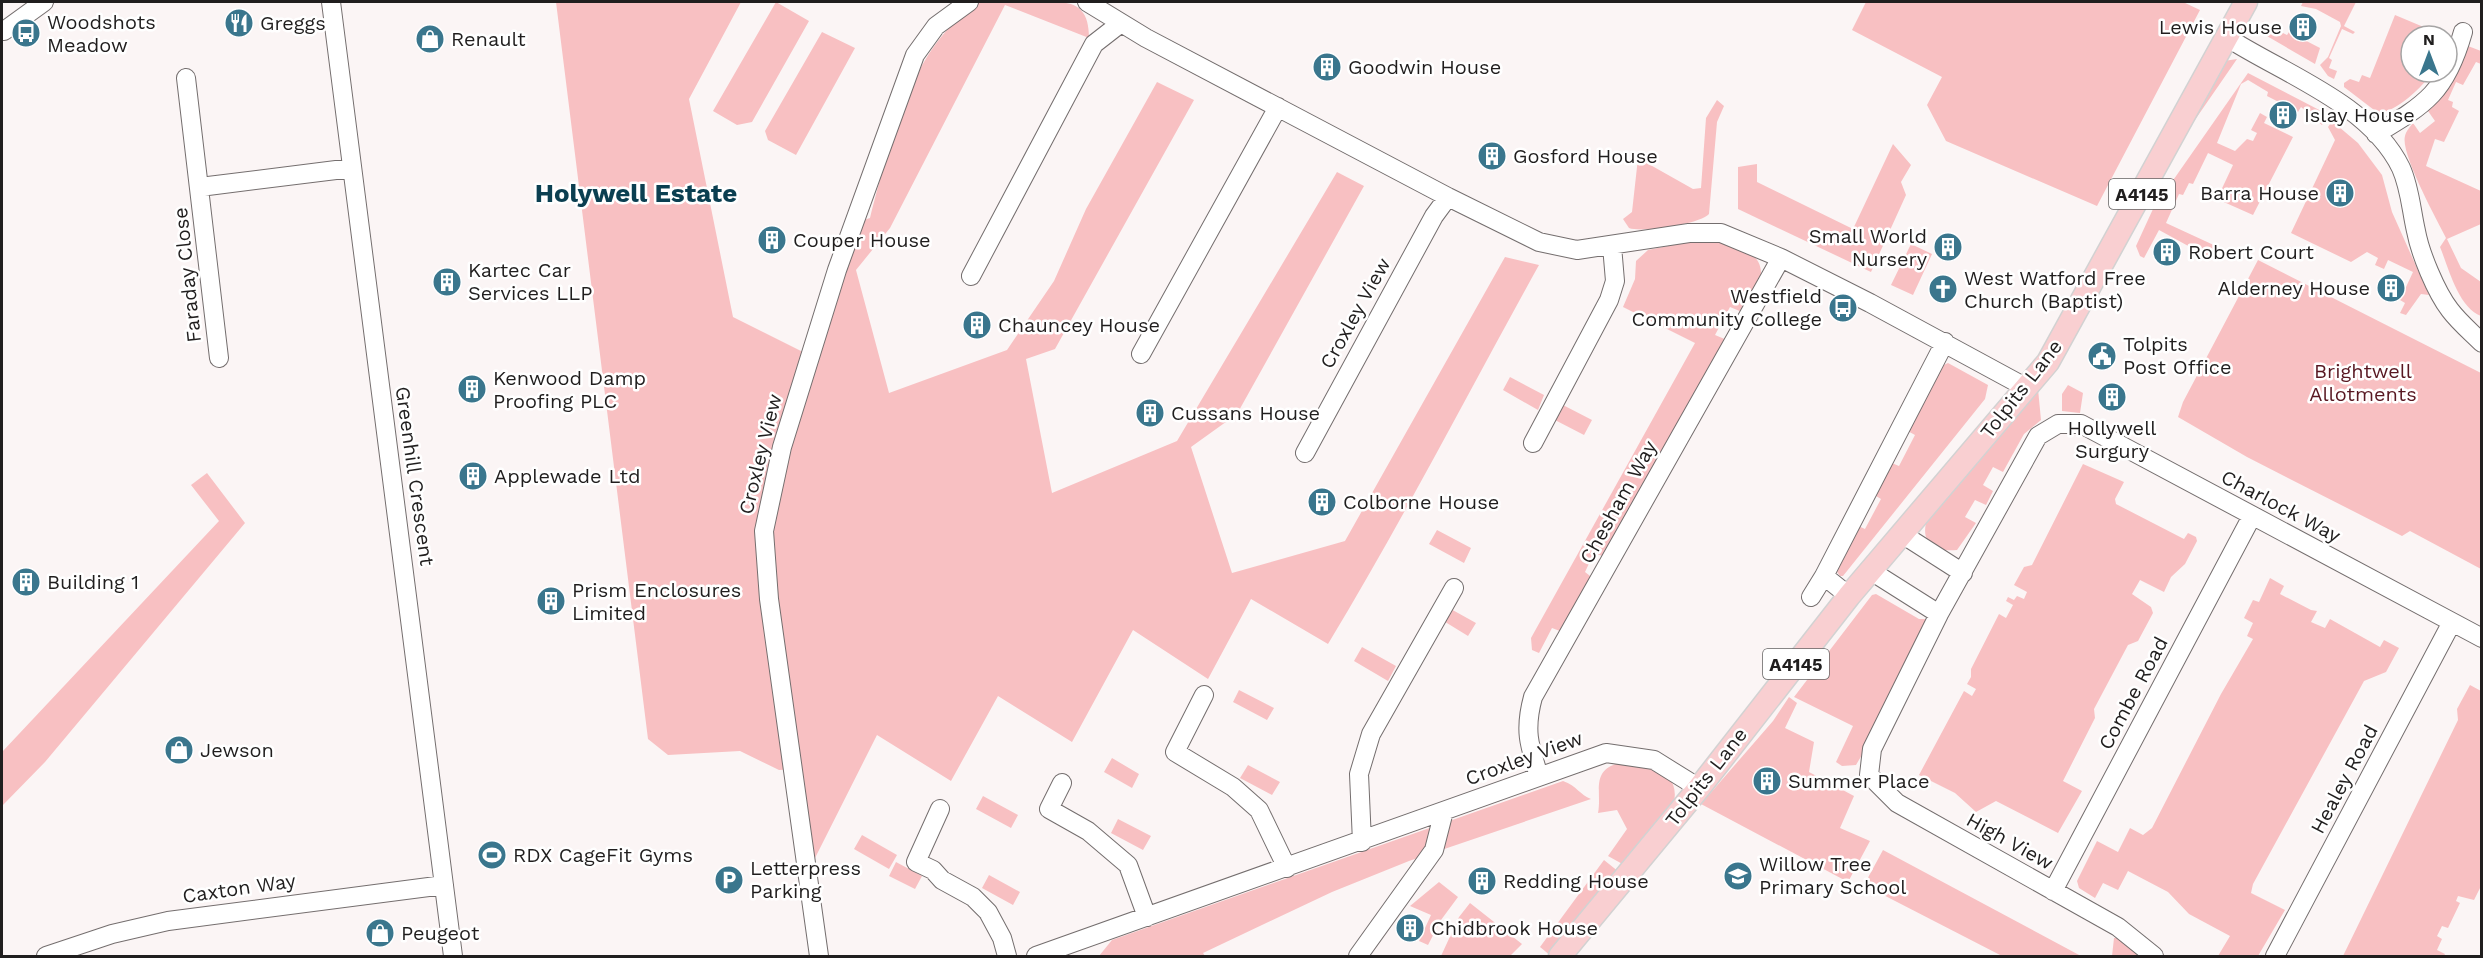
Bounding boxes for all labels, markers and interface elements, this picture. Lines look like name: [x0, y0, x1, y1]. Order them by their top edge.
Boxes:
restaurant icon: Greggs: [223, 7, 255, 39]
place label: Woodshots Meadow: [47, 10, 156, 57]
place label: Greggs: [260, 11, 326, 35]
building icon: Lewis House: [2287, 11, 2319, 43]
place label: Lewis House: [2159, 15, 2282, 39]
bus stop icon: Woodshots Meadow: [10, 17, 42, 49]
shop icon: Renault: [414, 23, 446, 55]
north arrow: [2399, 24, 2459, 84]
place label: Renault: [451, 27, 526, 51]
text: N: [2423, 30, 2435, 49]
building icon: Goodwin House: [1311, 51, 1343, 83]
place label: Goodwin House: [1348, 55, 1501, 79]
building icon: Islay House: [2267, 99, 2299, 131]
place label: Islay House: [2304, 103, 2415, 127]
building icon: Gosford House: [1476, 140, 1508, 172]
place label: Gosford House: [1513, 144, 1658, 168]
building icon: Barra House: [2324, 177, 2356, 209]
district label: Holywell Estate: [535, 178, 737, 208]
road number: A4145: [2109, 179, 2175, 209]
place label: Barra House: [2200, 181, 2319, 205]
street label: Faraday Close: [168, 206, 206, 344]
building icon: Couper House: [756, 224, 788, 256]
place label: Small World Nursery: [1809, 224, 1928, 271]
place label: Couper House: [793, 228, 931, 252]
building icon: Small World Nursery: [1932, 231, 1964, 263]
building icon: Robert Court: [2151, 236, 2183, 268]
place label: Robert Court: [2188, 240, 2314, 264]
street label: Croxley View: [1315, 253, 1396, 373]
place label: Kartec Car Services LLP: [468, 258, 592, 305]
building icon: Kartec Car Services LLP: [431, 266, 463, 298]
place label: West Watford Free Church (Baptist): [1964, 266, 2146, 313]
building icon: Alderney House: [2375, 272, 2407, 304]
church icon: West Watford Free Church (Baptist): [1927, 273, 1959, 305]
place label: Alderney House: [2217, 276, 2370, 300]
place label: Westfield Community College: [1631, 284, 1822, 331]
bus stop icon: Westfield Community College: [1827, 292, 1859, 324]
building icon: Chauncey House: [961, 309, 993, 341]
place label: Chauncey House: [998, 313, 1160, 337]
place label: Tolpits Post Office: [2123, 332, 2232, 379]
street label: Tolpits Lane: [1975, 335, 2067, 443]
public building icon: Tolpits Post Office: [2086, 340, 2118, 372]
park label: Brightwell Allotments: [2309, 359, 2417, 406]
place label: Kenwood Damp Proofing PLC: [493, 366, 646, 413]
building icon: Kenwood Damp Proofing PLC: [456, 373, 488, 405]
building icon: Hollywell Surgury: [2096, 381, 2128, 413]
street label: Greenhill Crescent: [391, 385, 440, 568]
street label: Croxley View: [733, 391, 787, 517]
building icon: Cussans House: [1134, 397, 1166, 429]
place label: Cussans House: [1171, 401, 1320, 425]
place label: Hollywell Surgury: [2068, 416, 2156, 463]
street label: Chesham Way: [1574, 436, 1662, 568]
building icon: Applewade Ltd: [457, 460, 489, 492]
place label: Applewade Ltd: [494, 464, 640, 488]
street label: Charlock Way: [2217, 465, 2345, 548]
building icon: Colborne House: [1306, 486, 1338, 518]
place label: Colborne House: [1343, 490, 1499, 514]
building icon: Building 1: [10, 566, 42, 598]
place label: Building 1: [47, 570, 139, 594]
place label: Prism Enclosures Limited: [572, 578, 741, 625]
building icon: Prism Enclosures Limited: [535, 585, 567, 617]
street label: Combe Road: [2093, 632, 2173, 754]
road number: A4145: [1763, 649, 1829, 679]
street label: Healey Road: [2305, 720, 2383, 838]
street label: Tolpits Lane: [1660, 723, 1752, 831]
street label: Croxley View: [1462, 726, 1586, 790]
shop icon: Jewson: [163, 734, 195, 766]
place label: Jewson: [200, 738, 274, 762]
building icon: Summer Place: [1751, 765, 1783, 797]
place label: Summer Place: [1788, 769, 1930, 793]
street label: High View: [1962, 807, 2058, 875]
sports icon: RDX CageFit Gyms: [476, 839, 508, 871]
place label: RDX CageFit Gyms: [513, 843, 693, 867]
place label: Willow Tree Primary School: [1759, 852, 1906, 899]
place label: Letterpress Parking: [750, 856, 861, 903]
school or university icon: Willow Tree Primary School: [1722, 860, 1754, 892]
parking icon: Letterpress Parking: [713, 864, 745, 896]
building icon: Redding House: [1466, 865, 1498, 897]
street label: Caxton Way: [181, 868, 298, 908]
place label: Redding House: [1503, 869, 1649, 893]
building icon: Chidbrook House: [1394, 912, 1426, 944]
place label: Chidbrook House: [1431, 916, 1598, 940]
shop icon: Peugeot: [364, 917, 396, 949]
place label: Peugeot: [401, 921, 480, 945]

